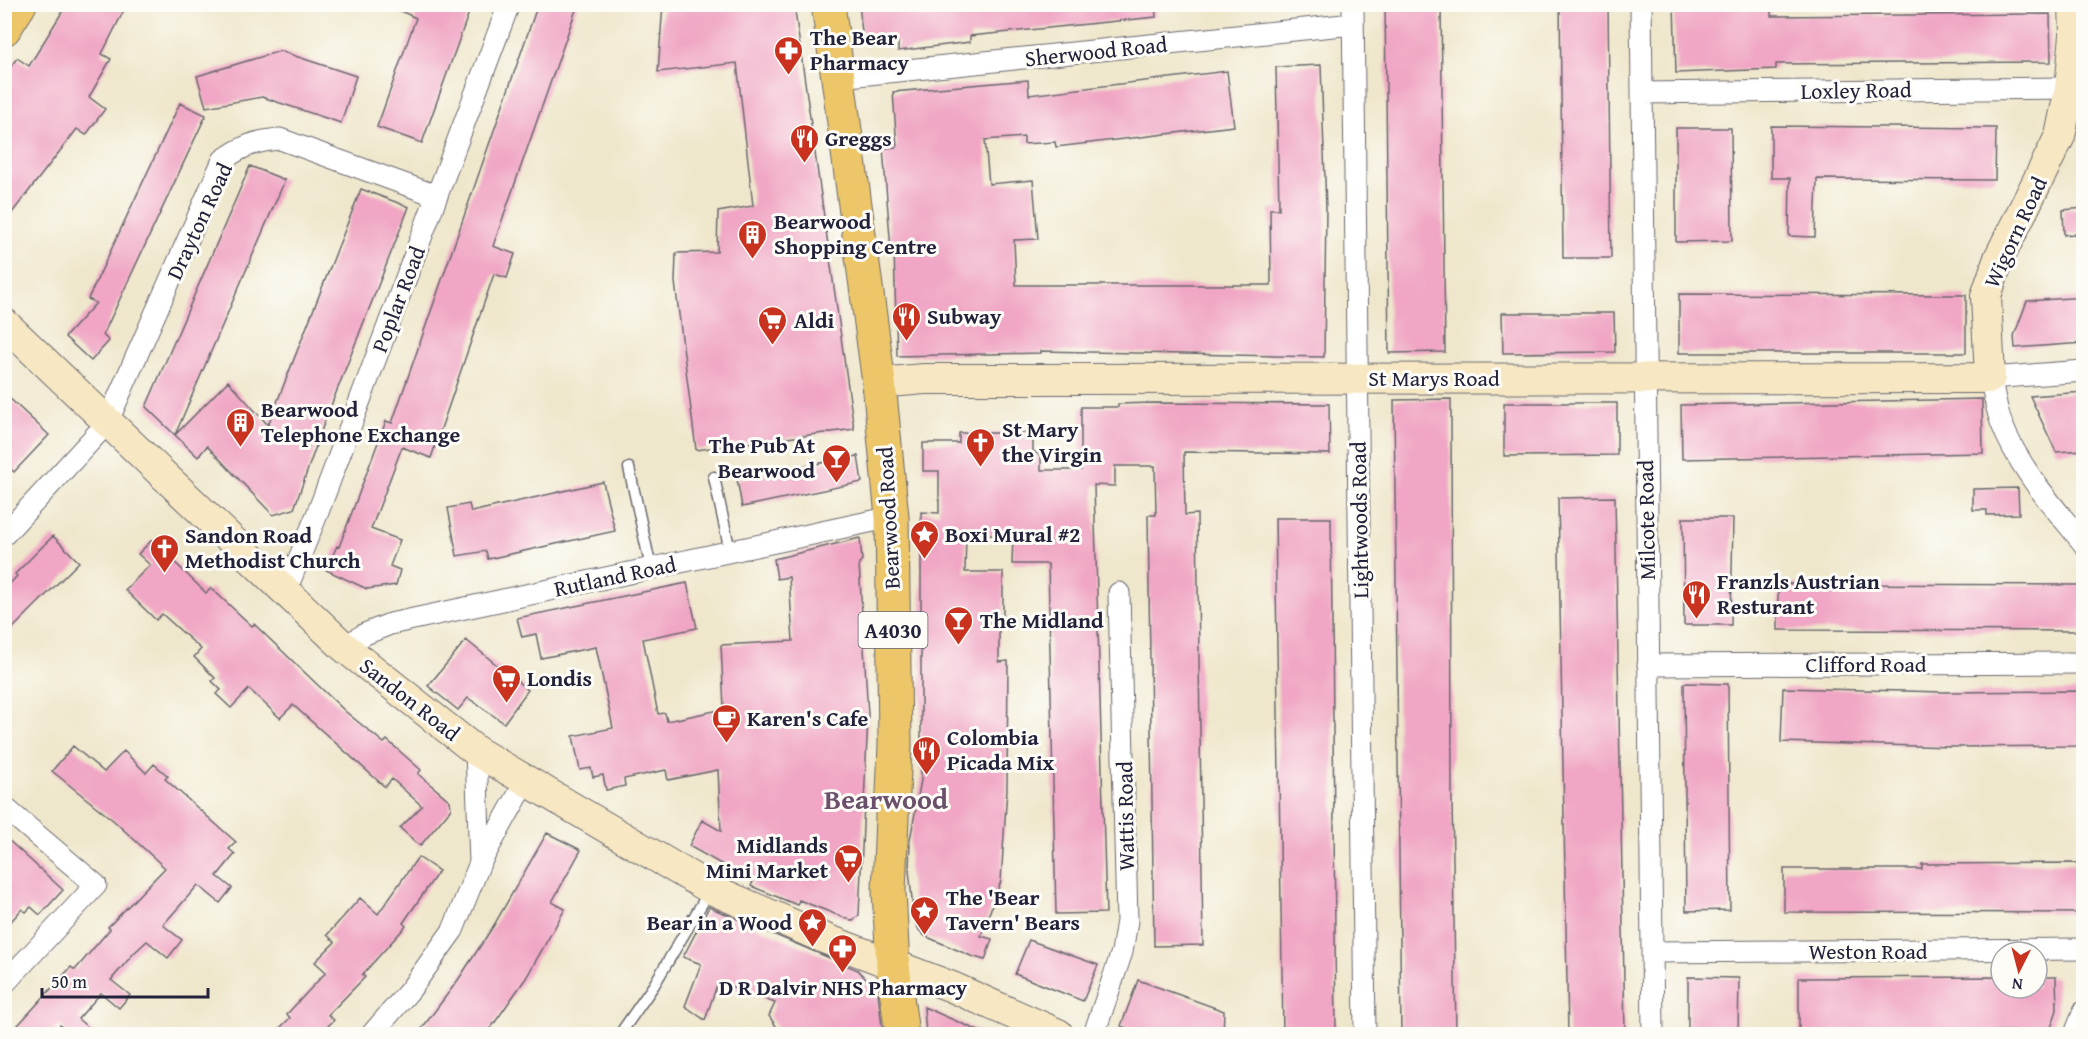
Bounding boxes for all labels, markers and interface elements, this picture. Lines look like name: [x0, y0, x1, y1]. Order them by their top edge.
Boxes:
place label: The Bear Pharmacy: [810, 21, 909, 78]
street label: Sherwood Road: [1023, 28, 1169, 74]
pharmacy icon: The Bear Pharmacy: [773, 34, 805, 76]
street label: Loxley Road: [1800, 73, 1912, 107]
restaurant icon: Greggs: [788, 122, 820, 164]
place label: Greggs: [825, 122, 892, 154]
street label: Drayton Road: [158, 157, 240, 285]
street label: Wigorn Road: [1975, 171, 2055, 293]
place label: Bearwood Shopping Centre: [774, 205, 937, 262]
building icon: Bearwood Shopping Centre: [737, 218, 769, 260]
street label: Poplar Road: [363, 241, 433, 357]
restaurant icon: Subway: [890, 300, 922, 342]
place label: Subway: [927, 300, 1002, 332]
supermarket icon: Aldi: [757, 304, 789, 346]
place label: Aldi: [794, 304, 835, 336]
street label: St Marys Road: [1368, 362, 1500, 394]
place label: Bearwood Telephone Exchange: [261, 393, 460, 450]
building icon: Bearwood Telephone Exchange: [224, 406, 256, 448]
place label: St Mary the Virgin: [1002, 413, 1102, 470]
church icon: St Mary the Virgin: [965, 426, 997, 468]
place label: The Pub At Bearwood: [709, 429, 816, 486]
street label: Lightwoods Road: [1342, 441, 1376, 599]
bar icon: The Pub At Bearwood: [820, 442, 852, 484]
street label: Bearwood Road: [868, 446, 908, 590]
street label: Milcote Road: [1629, 459, 1663, 580]
place icon: Boxi Mural #2: [908, 518, 940, 560]
place label: Boxi Mural #2: [945, 518, 1080, 550]
place label: Sandon Road Methodist Church: [185, 519, 360, 576]
church icon: Sandon Road Methodist Church: [148, 532, 180, 574]
street label: Rutland Road: [551, 547, 679, 605]
place label: Franzls Austrian Resturant: [1717, 565, 1880, 622]
restaurant icon: Franzls Austrian Resturant: [1680, 578, 1712, 620]
bar icon: The Midland: [943, 604, 975, 646]
place label: The Midland: [980, 604, 1104, 636]
road number: A4030: [858, 612, 928, 648]
street label: Clifford Road: [1805, 648, 1927, 680]
street label: Sandon Road: [353, 650, 467, 749]
supermarket icon: Londis: [490, 662, 522, 704]
place label: Londis: [527, 662, 592, 694]
cafe icon: Karen's Cafe: [710, 702, 742, 744]
place label: Karen's Cafe: [747, 702, 869, 734]
place label: Colombia Picada Mix: [947, 721, 1055, 778]
restaurant icon: Colombia Picada Mix: [910, 734, 942, 776]
street label: Wattis Road: [1108, 761, 1142, 871]
district label: Bearwood: [824, 778, 949, 819]
place label: Midlands Mini Market: [706, 829, 829, 886]
supermarket icon: Midlands Mini Market: [833, 842, 865, 884]
place label: The 'Bear Tavern' Bears: [946, 881, 1080, 938]
place icon: The 'Bear Tavern' Bears: [909, 894, 941, 936]
place label: Bear in a Wood: [647, 906, 792, 938]
place icon: Bear in a Wood: [797, 906, 829, 948]
pharmacy icon: D R Dalvir NHS Pharmacy: [827, 932, 859, 974]
street label: Weston Road: [1808, 935, 1928, 967]
north arrow: [1989, 940, 2049, 1000]
scale bar: [42, 961, 208, 999]
text: 50 m: [51, 968, 87, 995]
place label: D R Dalvir NHS Pharmacy: [719, 971, 968, 1003]
text: N: [2011, 972, 2024, 997]

